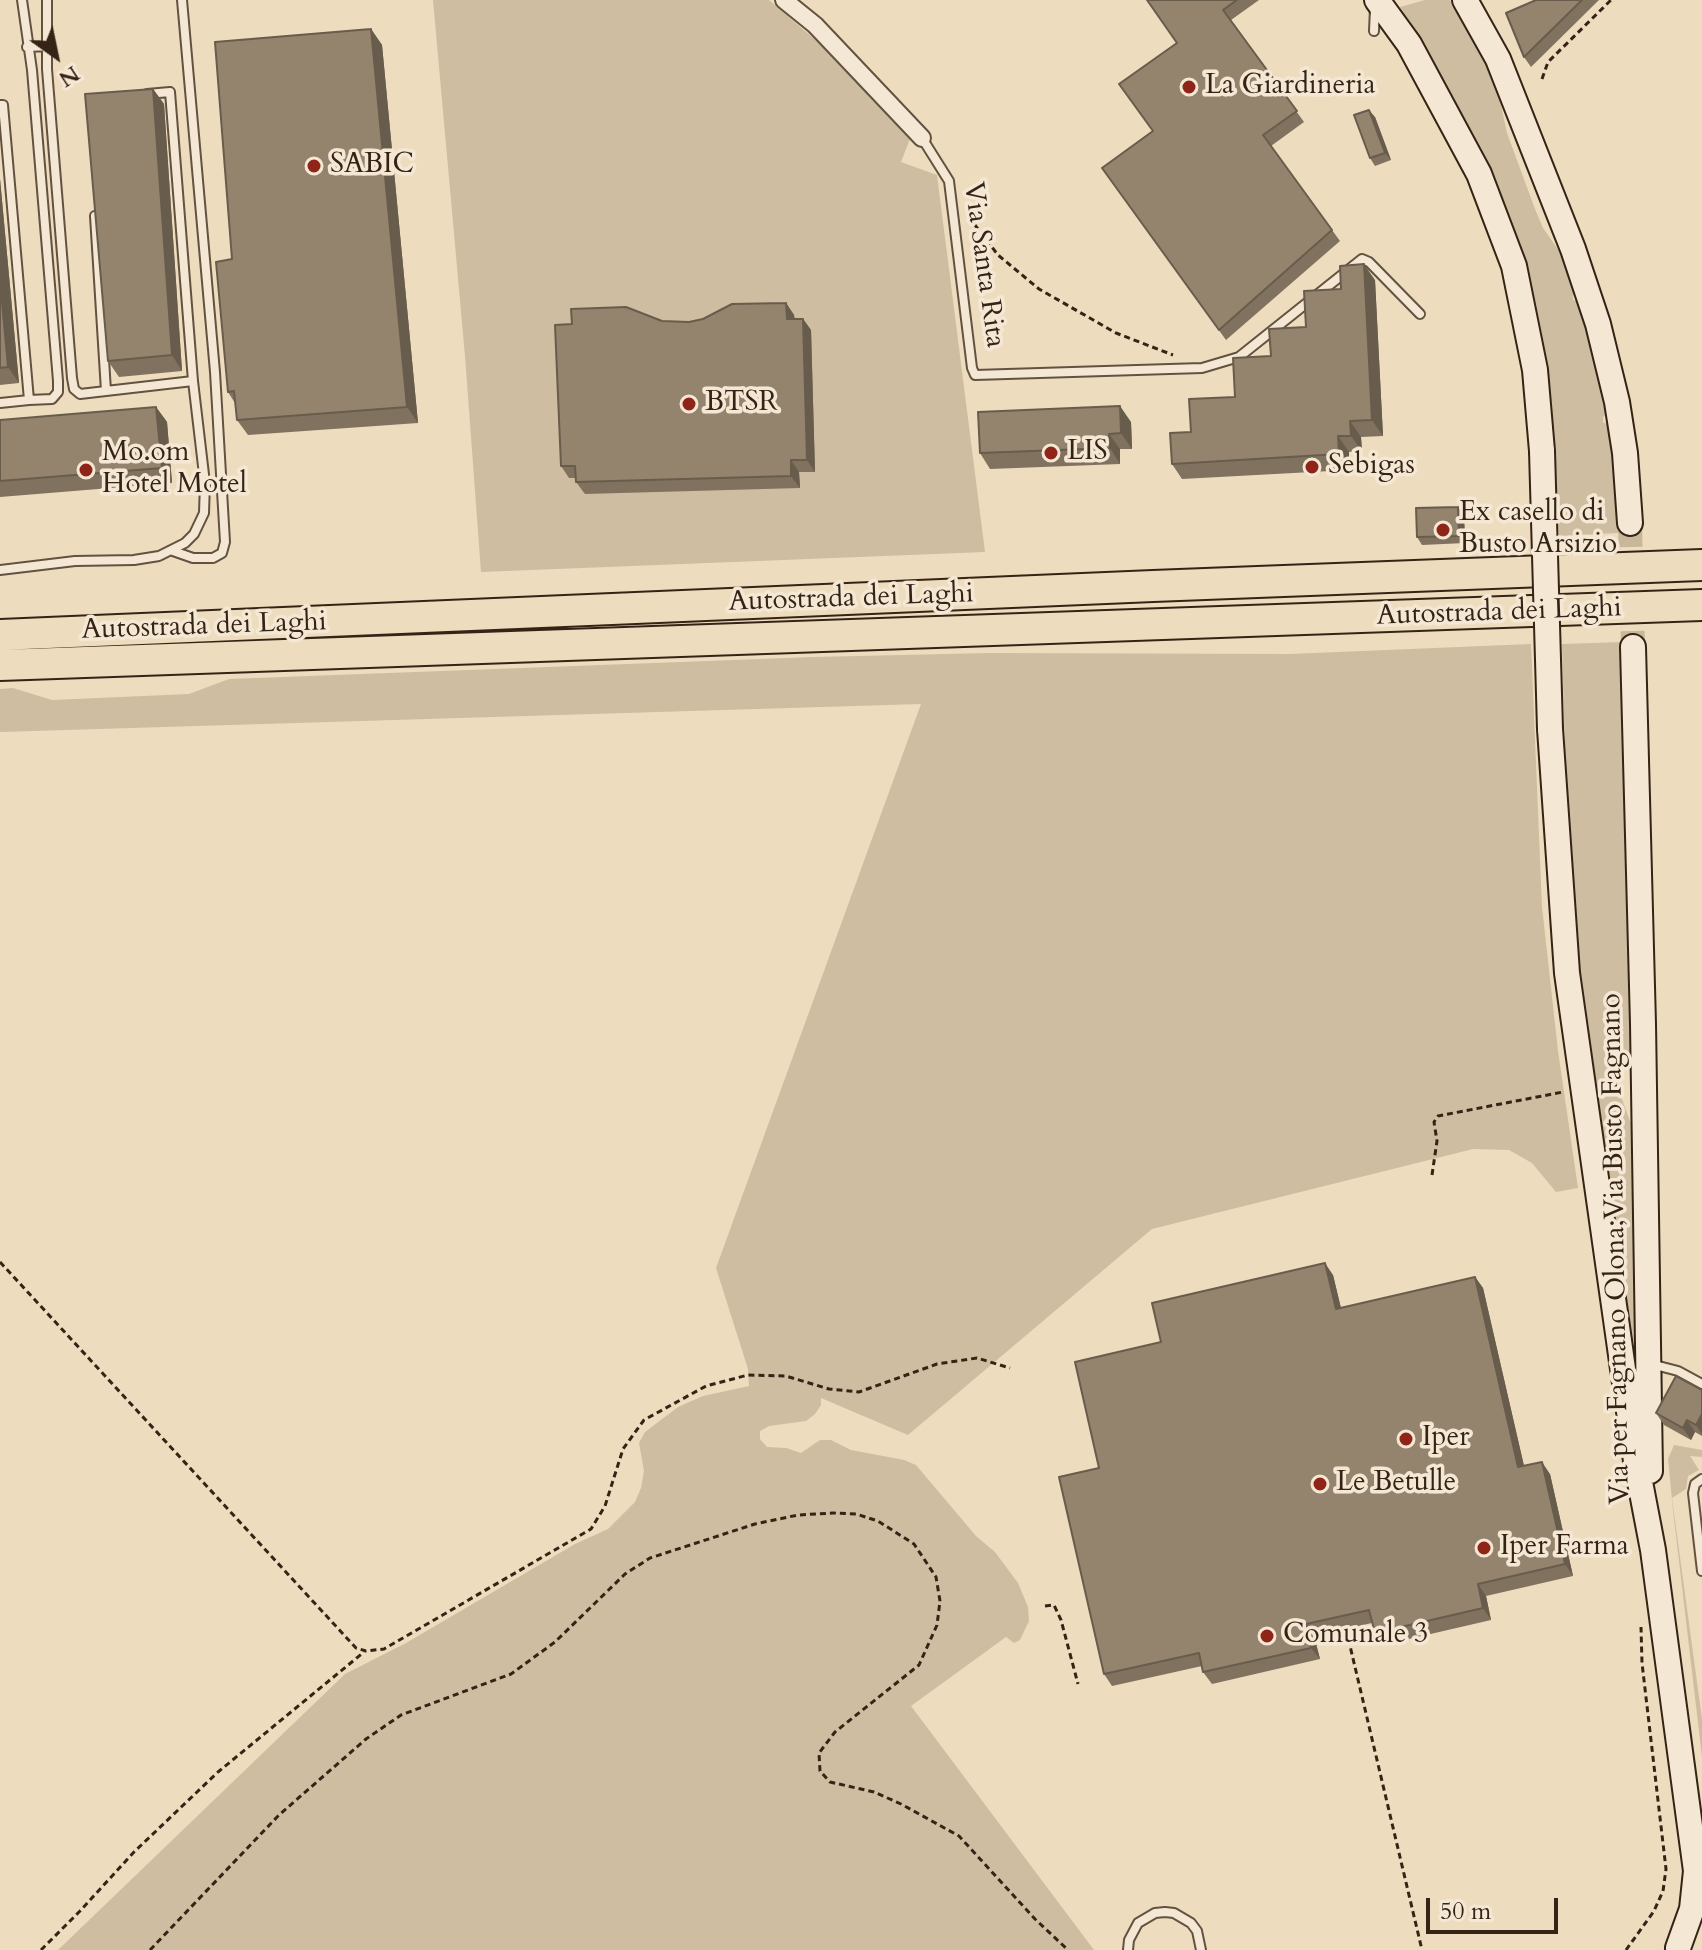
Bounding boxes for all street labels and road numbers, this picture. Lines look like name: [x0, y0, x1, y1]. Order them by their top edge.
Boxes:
street label: Via Santa Rita: [955, 180, 1011, 350]
street label: Autostrada dei Laghi: [728, 578, 974, 620]
street label: Autostrada dei Laghi: [1376, 592, 1622, 634]
street label: Autostrada dei Laghi: [81, 606, 327, 648]
street label: Via per Fagnano Olona;Via Busto Fagnano: [1596, 993, 1638, 1505]

